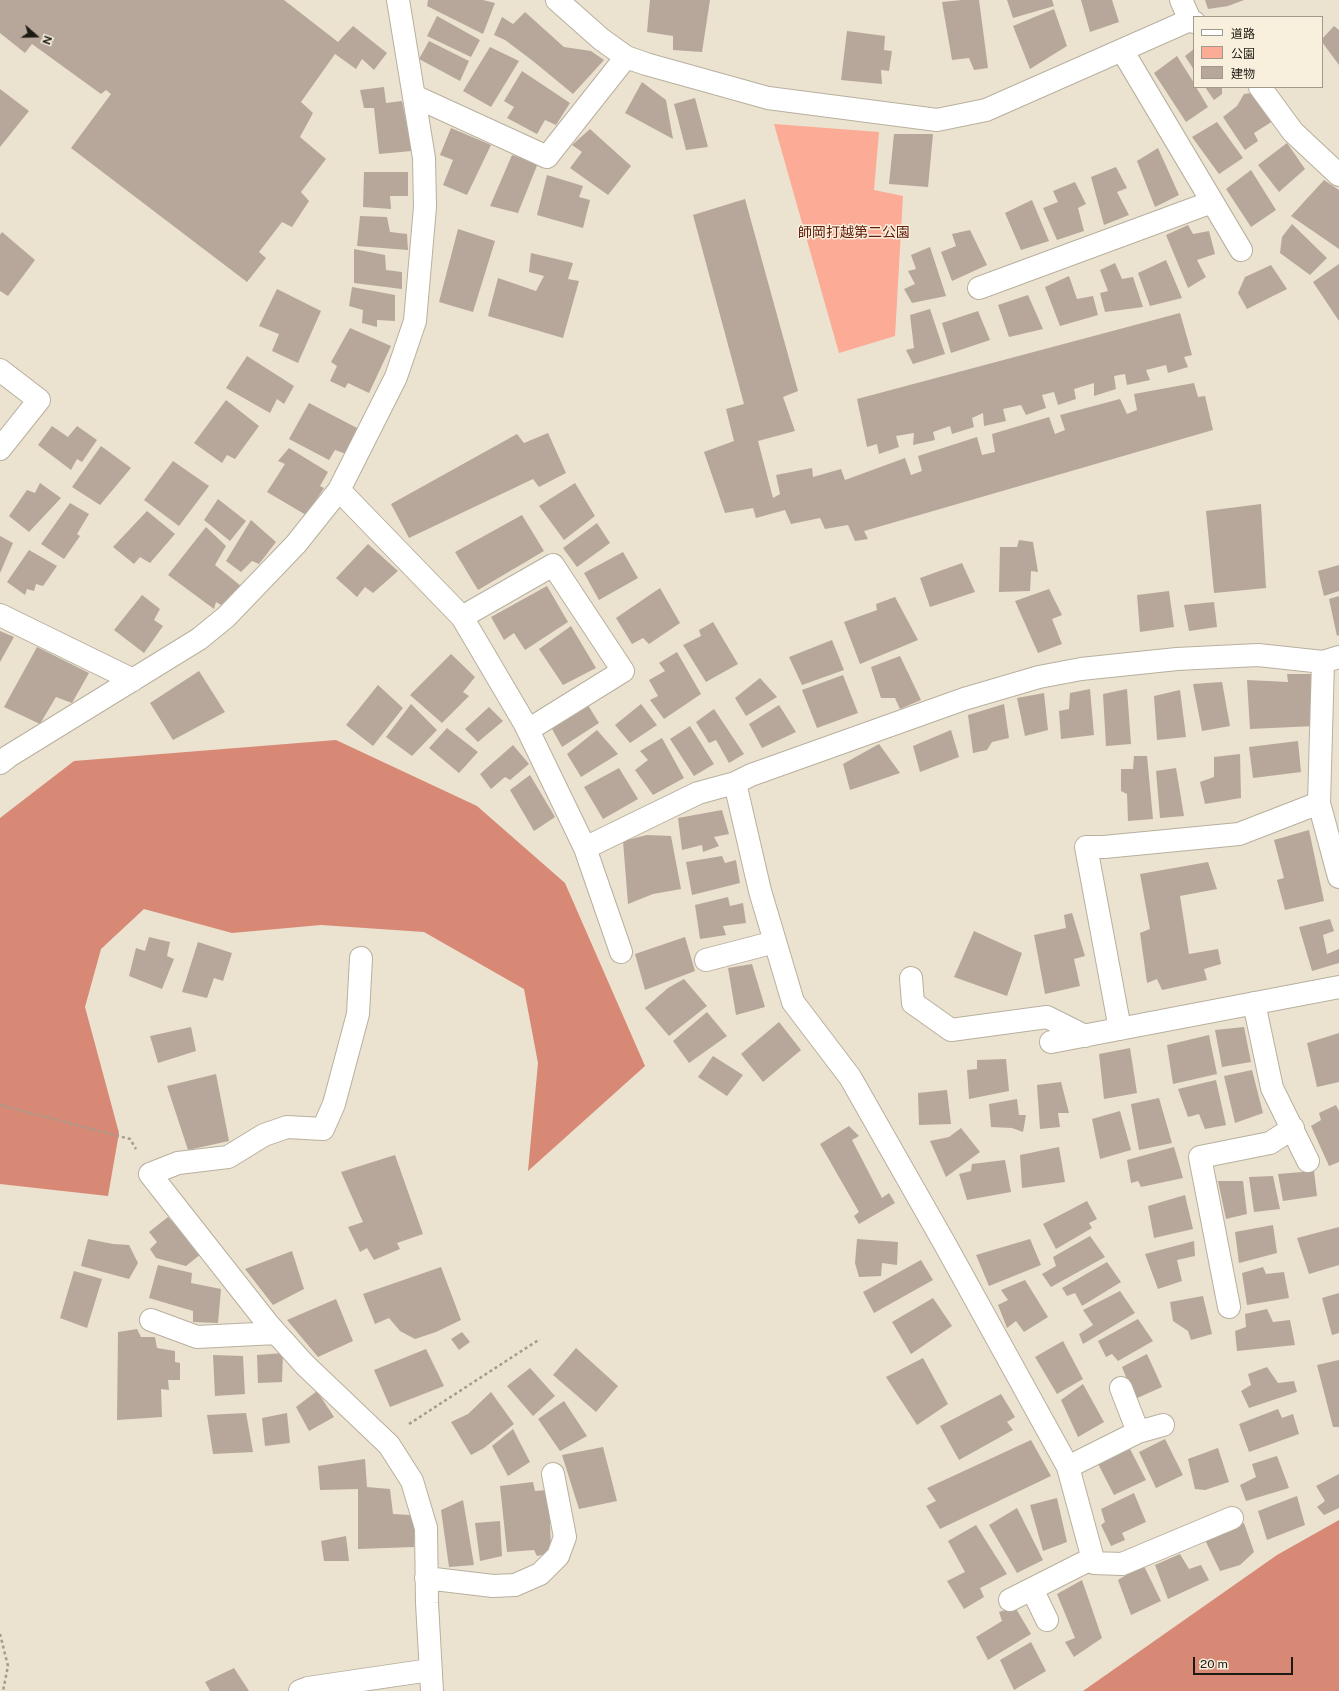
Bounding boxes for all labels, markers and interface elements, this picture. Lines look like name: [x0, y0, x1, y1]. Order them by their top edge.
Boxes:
north arrow: [16, 16, 56, 56]
legend: [1193, 16, 1323, 88]
text: 道路: [1231, 27, 1255, 41]
text: N: [40, 34, 54, 46]
text: 公園: [1231, 47, 1255, 61]
text: 建物: [1231, 67, 1255, 81]
park label: 師岡打越第二公園: [798, 225, 910, 241]
scale bar: [1195, 1649, 1295, 1675]
text: 20 m: [1200, 1657, 1228, 1671]

